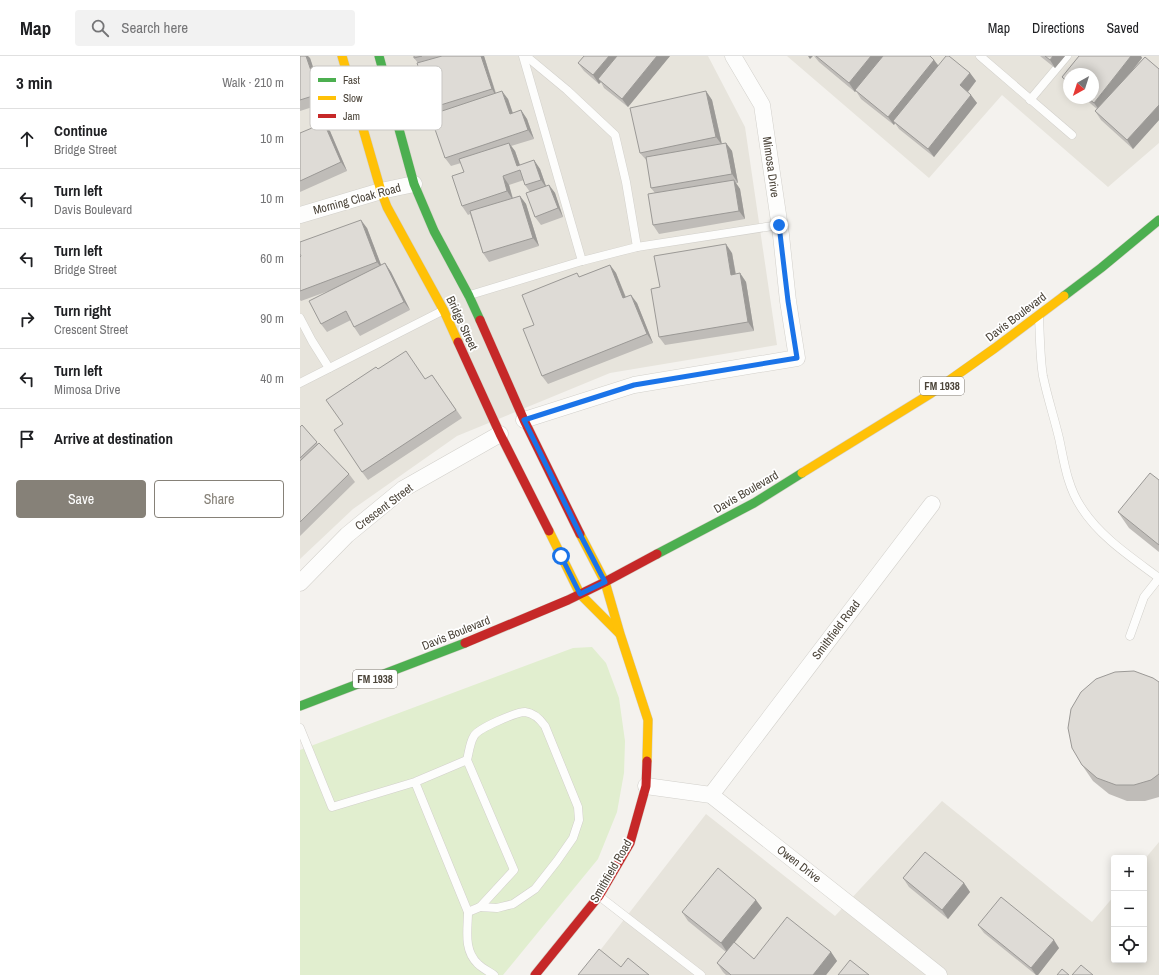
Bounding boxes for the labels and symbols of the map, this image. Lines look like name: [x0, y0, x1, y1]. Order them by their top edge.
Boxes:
legend: [310, 66, 442, 130]
north arrow: [1063, 68, 1099, 104]
text: Fast: [343, 73, 361, 87]
text: Slow: [343, 91, 363, 105]
text: Jam: [343, 109, 360, 123]
street label: Mimosa Drive: [759, 136, 783, 198]
street label: Morning Cloak Road: [311, 180, 403, 218]
route end: [770, 216, 788, 234]
street label: Davis Boulevard: [982, 289, 1050, 345]
street label: Bridge Street: [442, 293, 482, 353]
road number: FM 1938: [920, 377, 964, 395]
street label: Davis Boulevard: [711, 467, 781, 517]
street label: Crescent Street: [352, 480, 416, 534]
route start: [552, 547, 570, 565]
street label: Smithfield Road: [808, 597, 864, 663]
street label: Davis Boulevard: [420, 612, 492, 654]
road number: FM 1938: [353, 670, 397, 688]
street label: Smithfield Road: [586, 836, 636, 906]
street label: Owen Drive: [774, 842, 824, 886]

